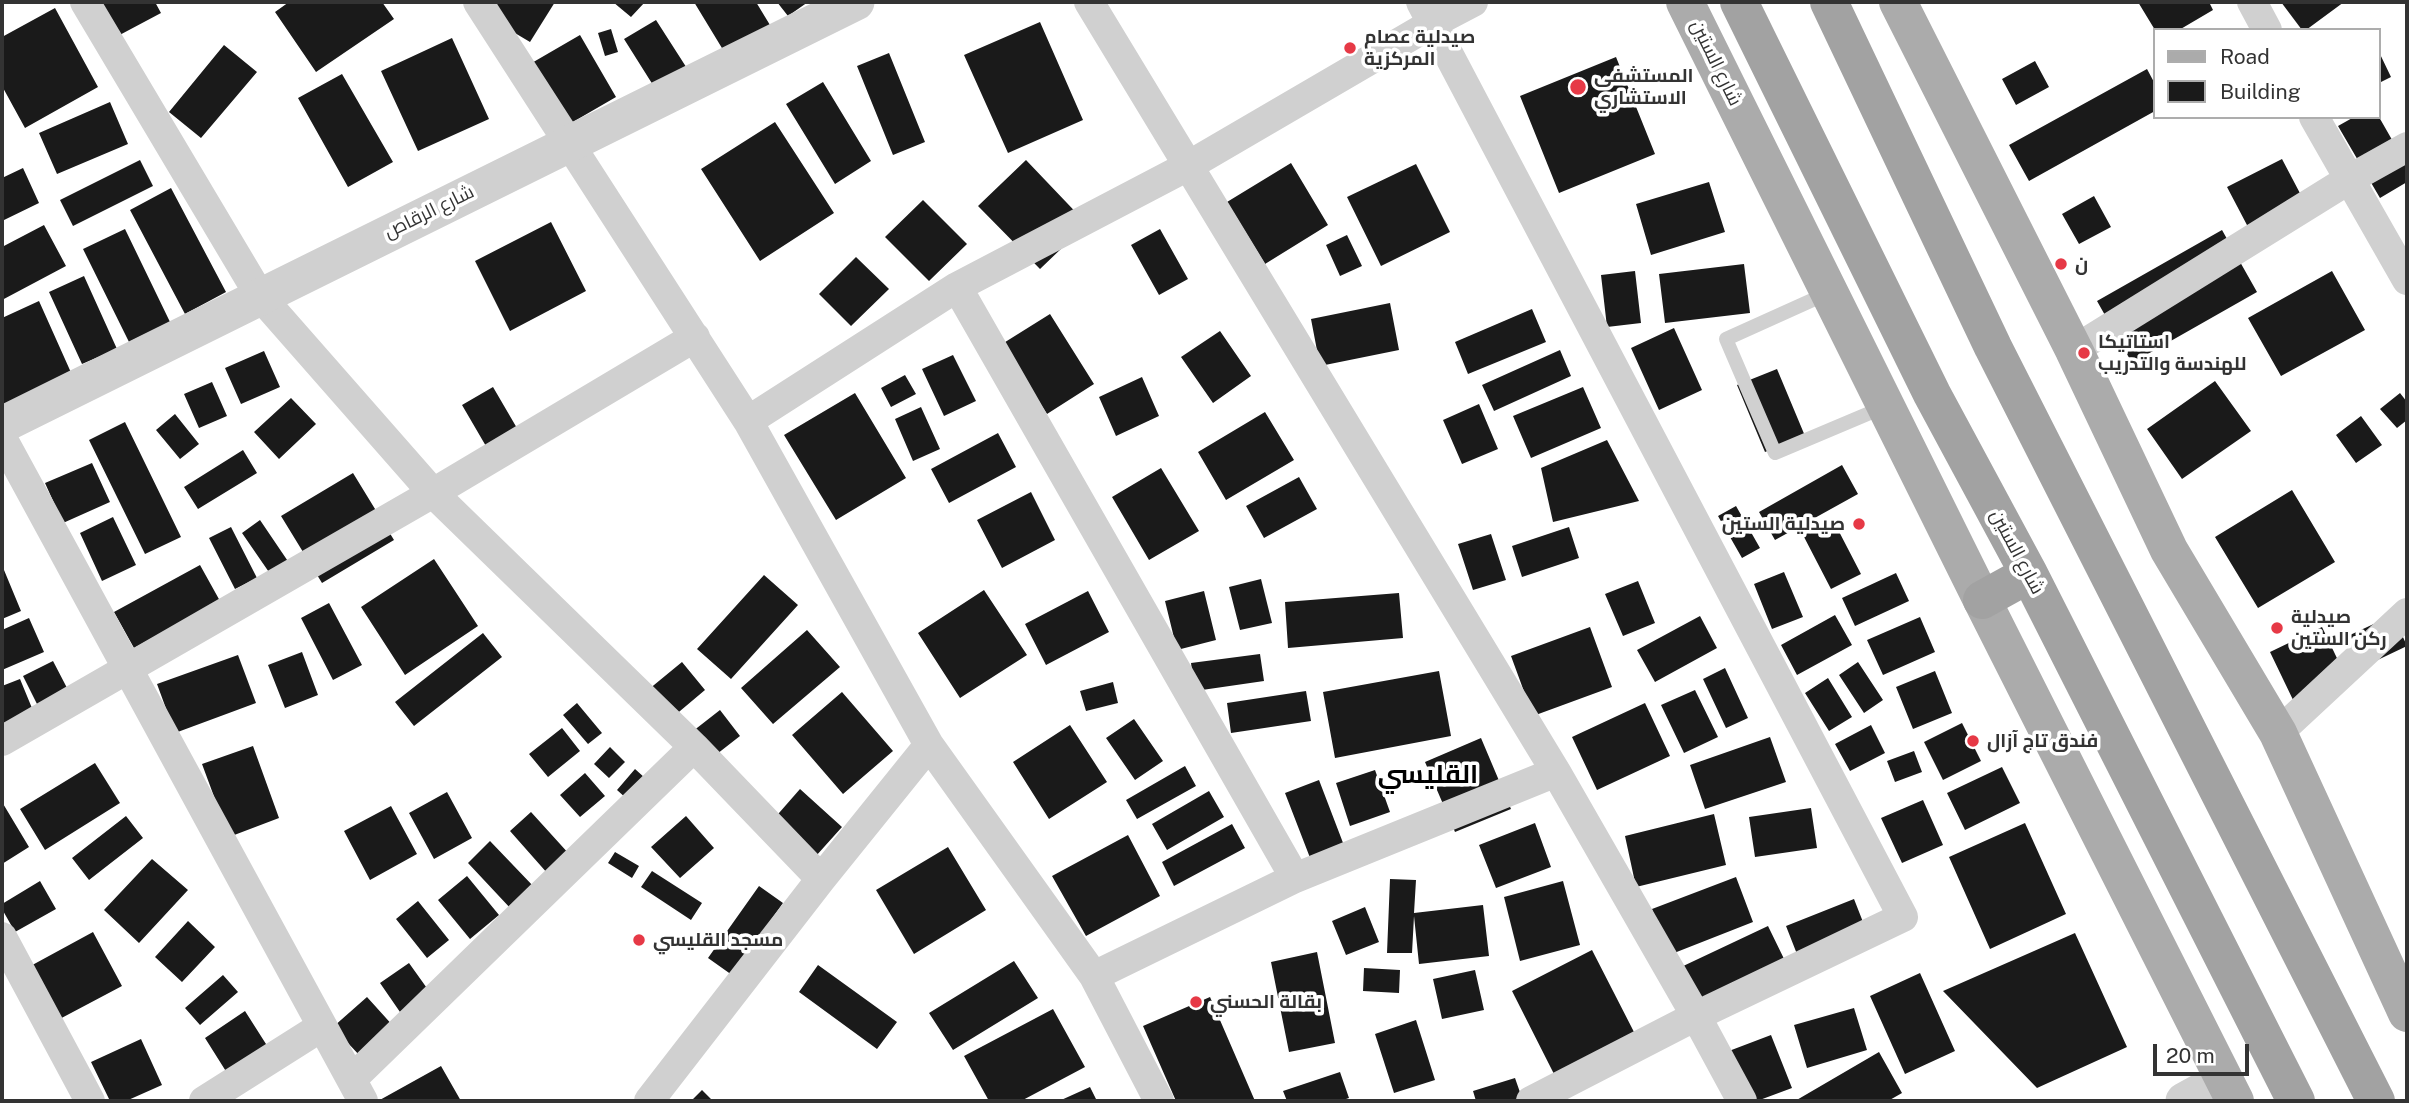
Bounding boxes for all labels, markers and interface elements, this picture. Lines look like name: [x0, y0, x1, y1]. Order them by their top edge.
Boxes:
street label: شارع الستين: [1685, 16, 1747, 110]
place label: صيدلية عصام المركزية: [1364, 26, 1475, 70]
legend: [2154, 28, 2381, 119]
marker: صيدلية عصام المركزية: [1342, 40, 1358, 56]
text: Road: [2220, 44, 2270, 69]
place label: المستشفى الاستشاري: [1594, 65, 1693, 109]
marker: المستشفى الاستشاري: [1568, 77, 1588, 97]
text: Building: [2220, 79, 2301, 104]
street label: شارع الرقاص: [380, 180, 478, 244]
place label: ن: [2075, 253, 2088, 275]
marker: ن: [2053, 256, 2069, 272]
place label: استاتيكا للهندسة والتدريب: [2098, 331, 2247, 375]
marker: استاتيكا للهندسة والتدريب: [2076, 345, 2092, 361]
street label: شارع الستين: [1985, 506, 2049, 598]
place label: صيدلية الستين: [1722, 513, 1845, 535]
marker: صيدلية الستين: [1851, 516, 1867, 532]
place label: صيدلية ركن الستين: [2291, 606, 2387, 650]
marker: صيدلية ركن الستين: [2269, 620, 2285, 636]
place label: فندق تاج آزال: [1987, 730, 2098, 752]
marker: فندق تاج آزال: [1965, 733, 1981, 749]
district label: القليسي: [1378, 759, 1478, 791]
place label: مسجد القليسي: [653, 929, 783, 951]
marker: مسجد القليسي: [631, 932, 647, 948]
place label: بقالة الحسني: [1210, 991, 1322, 1013]
marker: بقالة الحسني: [1188, 994, 1204, 1010]
scale bar: [2157, 1030, 2253, 1074]
text: 20 m: [2166, 1043, 2215, 1068]

